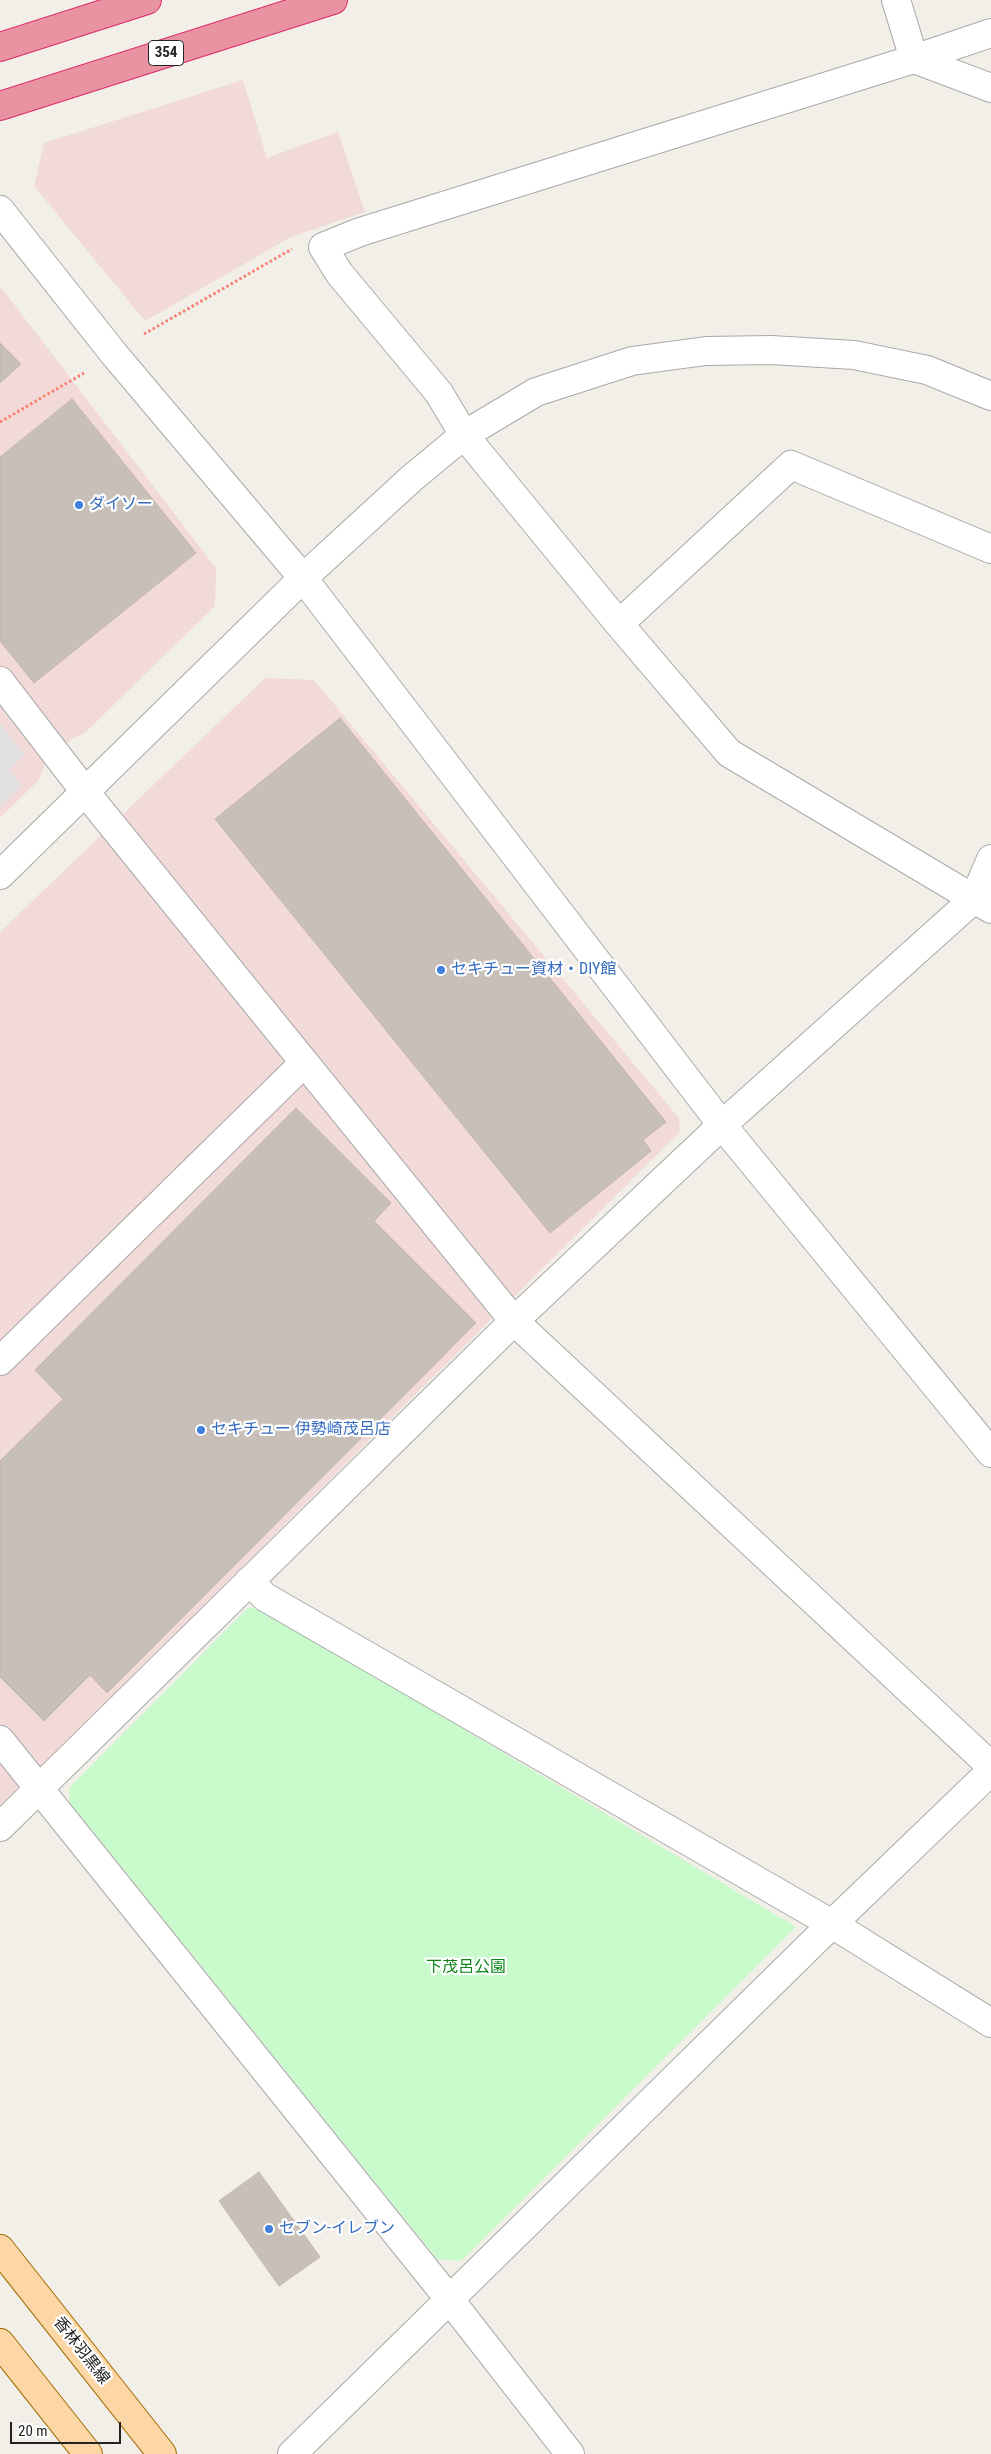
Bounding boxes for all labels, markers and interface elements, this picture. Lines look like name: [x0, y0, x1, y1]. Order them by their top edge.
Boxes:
road number: 354: [148, 40, 184, 66]
place label: ダイソー: [89, 495, 153, 515]
marker: ダイソー: [73, 499, 85, 511]
place label: セキチュー資材・DIY館: [451, 960, 616, 980]
marker: セキチュー資材・DIY館: [435, 964, 447, 976]
place label: セキチュー 伊勢崎茂呂店: [211, 1420, 391, 1440]
marker: セキチュー 伊勢崎茂呂店: [195, 1424, 207, 1436]
park label: 下茂呂公園: [426, 1958, 506, 1978]
place label: セブン-イレブン: [279, 2219, 395, 2239]
marker: セブン-イレブン: [263, 2223, 275, 2235]
street label: 香林羽黒線: [49, 2314, 113, 2388]
scale bar: [12, 2412, 124, 2444]
text: 20 m: [18, 2422, 48, 2440]

